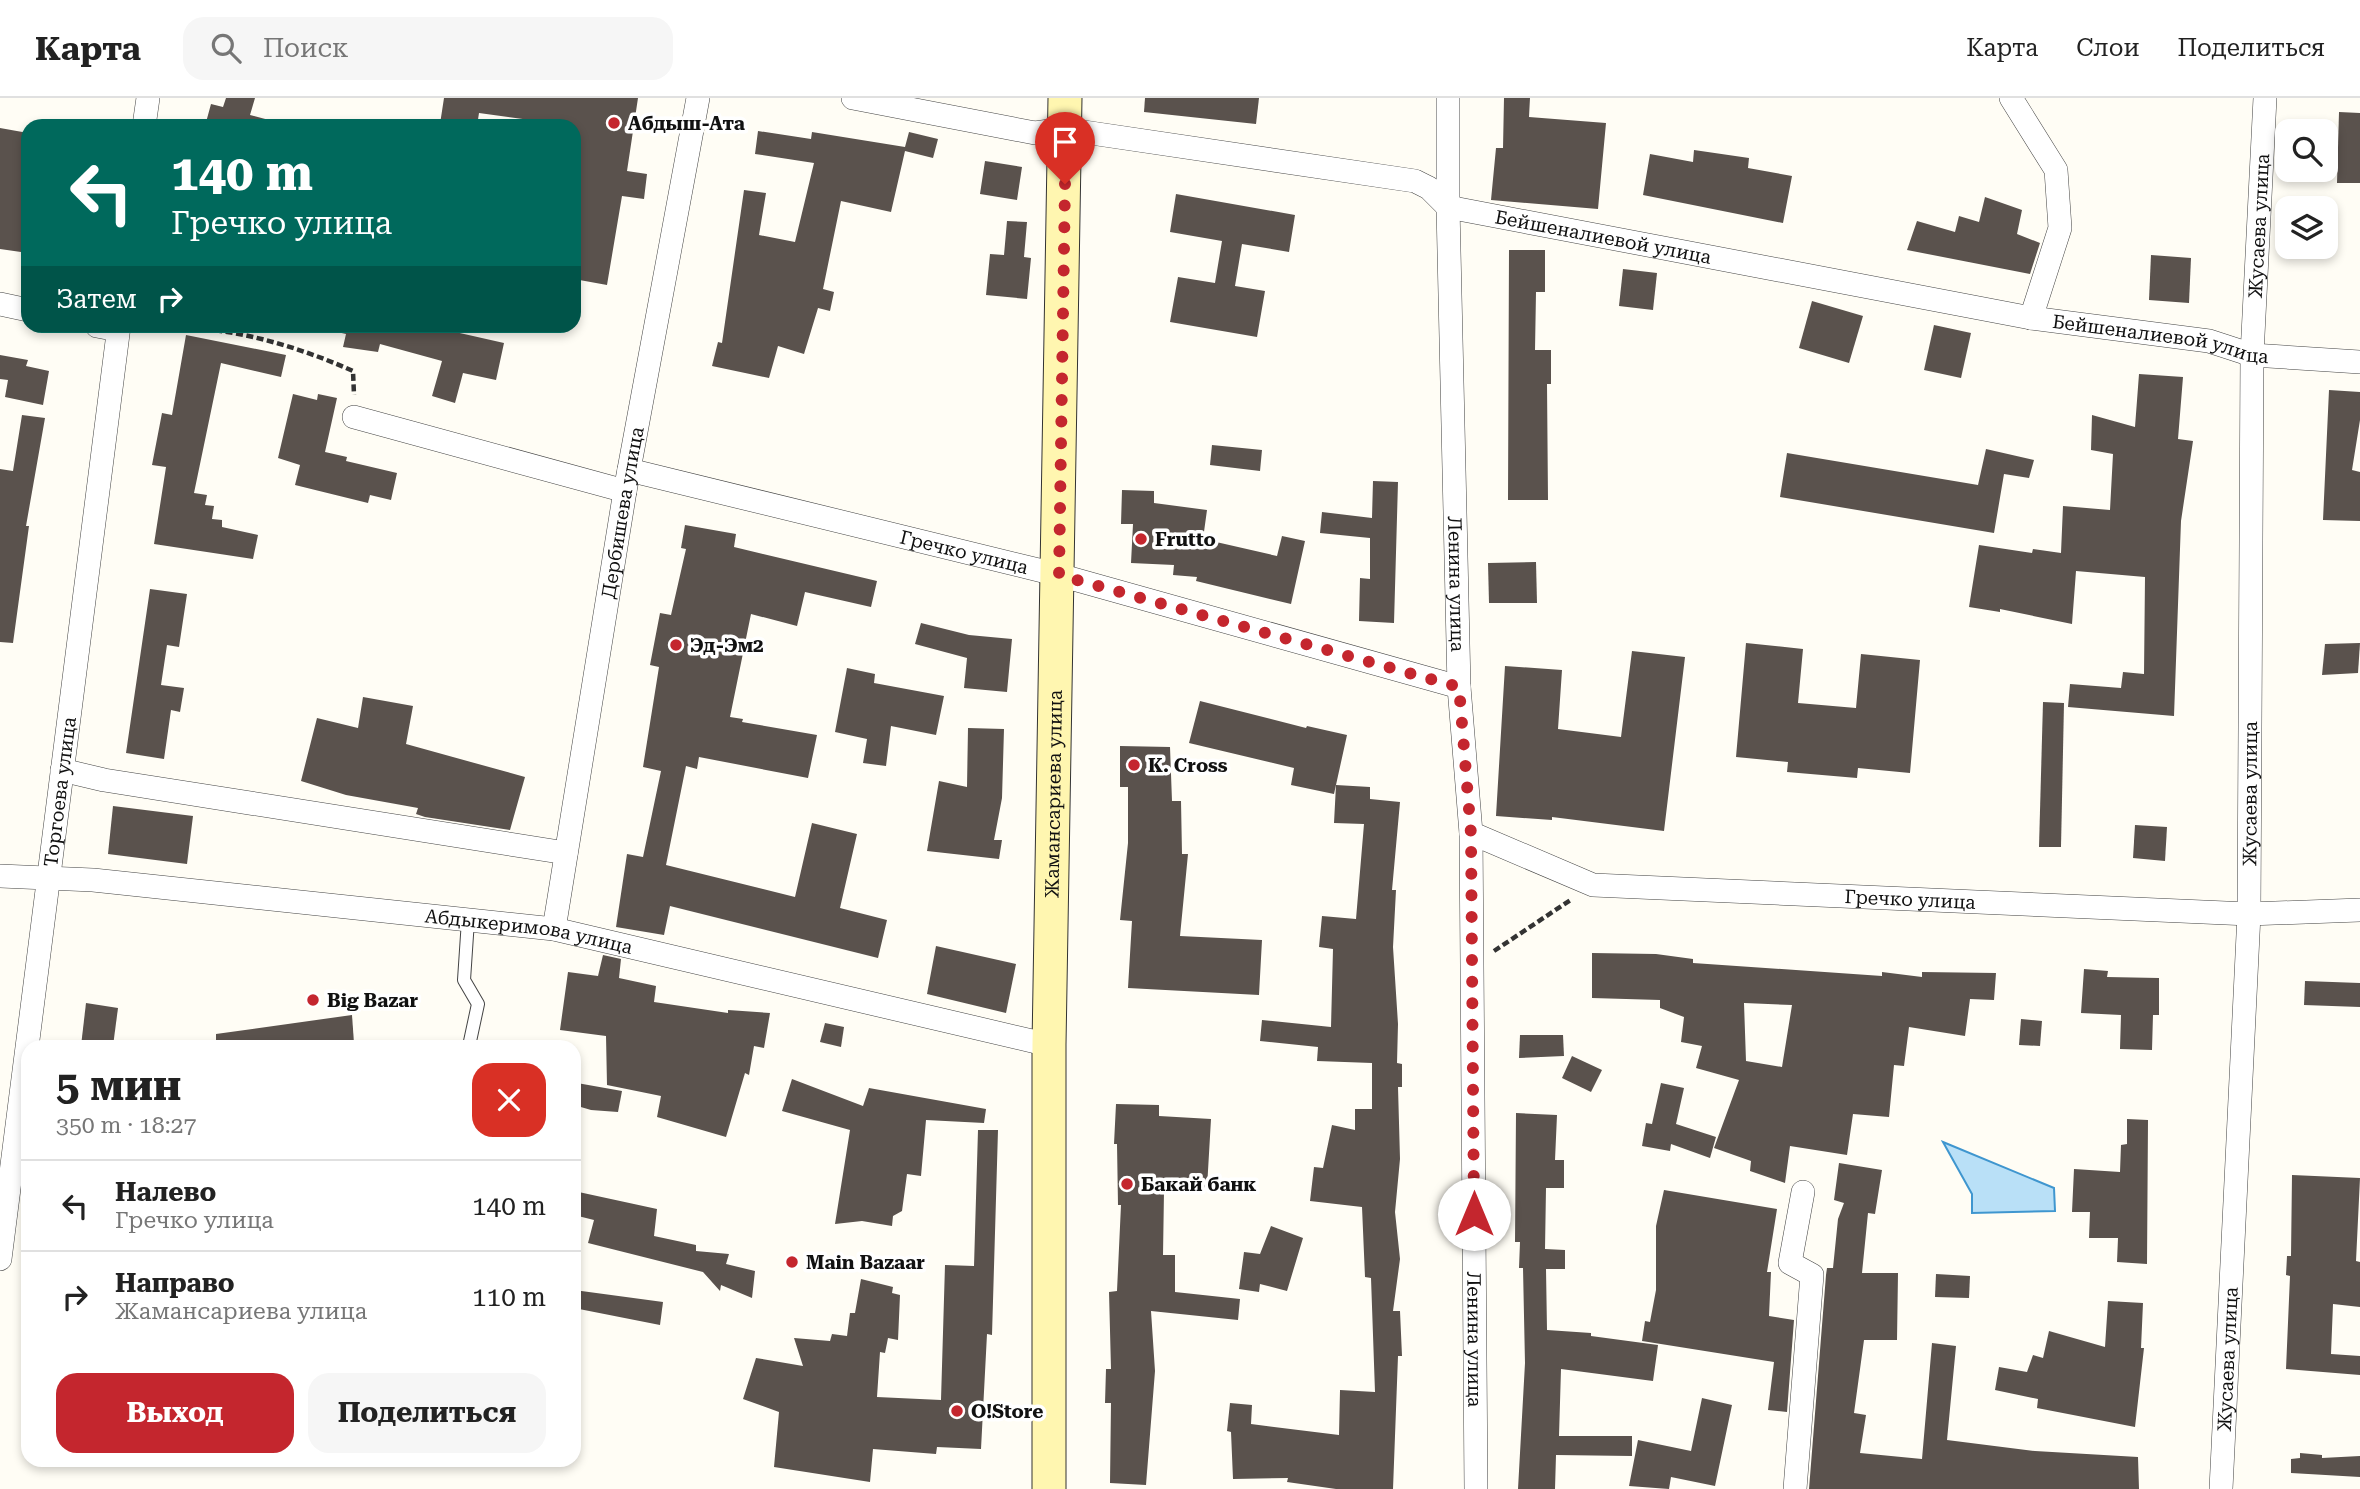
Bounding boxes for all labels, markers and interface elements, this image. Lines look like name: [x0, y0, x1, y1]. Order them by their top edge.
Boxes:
search box: [183, 17, 673, 80]
text: Карта: [35, 29, 141, 68]
icon: search: [207, 29, 245, 67]
text: Поиск: [263, 33, 349, 63]
text: Карта: [1966, 34, 2038, 62]
text: Слои: [2076, 34, 2139, 62]
text: Поделиться: [2177, 34, 2325, 62]
place label: Абдыш-Ата: [628, 112, 745, 135]
pin: [1035, 112, 1095, 184]
marker: Абдыш-Ата: [606, 115, 622, 131]
map controls: [2275, 119, 2338, 259]
button: search: [2275, 119, 2338, 182]
icon: arrive: [1046, 123, 1084, 161]
text: 140 m: [171, 145, 313, 202]
icon: left: [56, 147, 147, 238]
street label: Жусаева улица: [2243, 152, 2274, 299]
button: layers: [2275, 196, 2338, 259]
text: Гречко улица: [171, 204, 392, 242]
street label: Бейшеналиевой улица: [1493, 205, 1714, 269]
icon: right: [151, 280, 189, 318]
text: Затем: [56, 284, 137, 314]
street label: Бейшеналиевой улица: [2051, 309, 2270, 368]
street label: Дербишева улица: [596, 424, 648, 600]
street label: Ленина улица: [1444, 516, 1470, 653]
street label: Гречко улица: [898, 525, 1031, 579]
place label: Frutto: [1155, 528, 1216, 551]
marker: Frutto: [1133, 531, 1149, 547]
place label: Эд-Эм2: [690, 634, 764, 657]
marker: Эд-Эм2: [668, 637, 684, 653]
street label: Жамансариева улица: [1040, 689, 1067, 898]
street label: Торгоева улица: [39, 715, 81, 868]
street label: Жусаева улица: [2238, 721, 2262, 866]
place label: K. Cross: [1148, 754, 1228, 777]
marker: K. Cross: [1126, 757, 1142, 773]
street label: Гречко улица: [1844, 885, 1977, 913]
street label: Абдыкеримова улица: [424, 904, 636, 959]
place label: Big Bazar: [327, 989, 418, 1012]
marker: Big Bazar: [305, 992, 321, 1008]
text: 5 мин: [56, 1061, 181, 1110]
button: close: [472, 1063, 546, 1137]
text: 350 m · 18:27: [56, 1112, 196, 1139]
place label: Бакай банк: [1141, 1173, 1256, 1196]
marker: Бакай банк: [1119, 1176, 1135, 1192]
text: Налево: [115, 1177, 216, 1207]
position arrow: [1437, 1177, 1511, 1251]
icon: left: [56, 1187, 94, 1225]
text: 140 m: [472, 1191, 546, 1221]
text: Гречко улица: [115, 1207, 274, 1234]
place label: Main Bazaar: [806, 1251, 925, 1274]
marker: Main Bazaar: [784, 1254, 800, 1270]
text: Направо: [115, 1268, 235, 1298]
street label: Ленина улица: [1463, 1271, 1487, 1408]
icon: right: [56, 1278, 94, 1316]
text: 110 m: [472, 1282, 546, 1312]
street label: Жусаева улица: [2212, 1286, 2242, 1432]
text: Жамансариева улица: [115, 1298, 367, 1325]
button: Выход: [56, 1373, 294, 1453]
button: Поделиться: [308, 1373, 546, 1453]
place label: O!Store: [971, 1400, 1043, 1423]
marker: O!Store: [949, 1403, 965, 1419]

